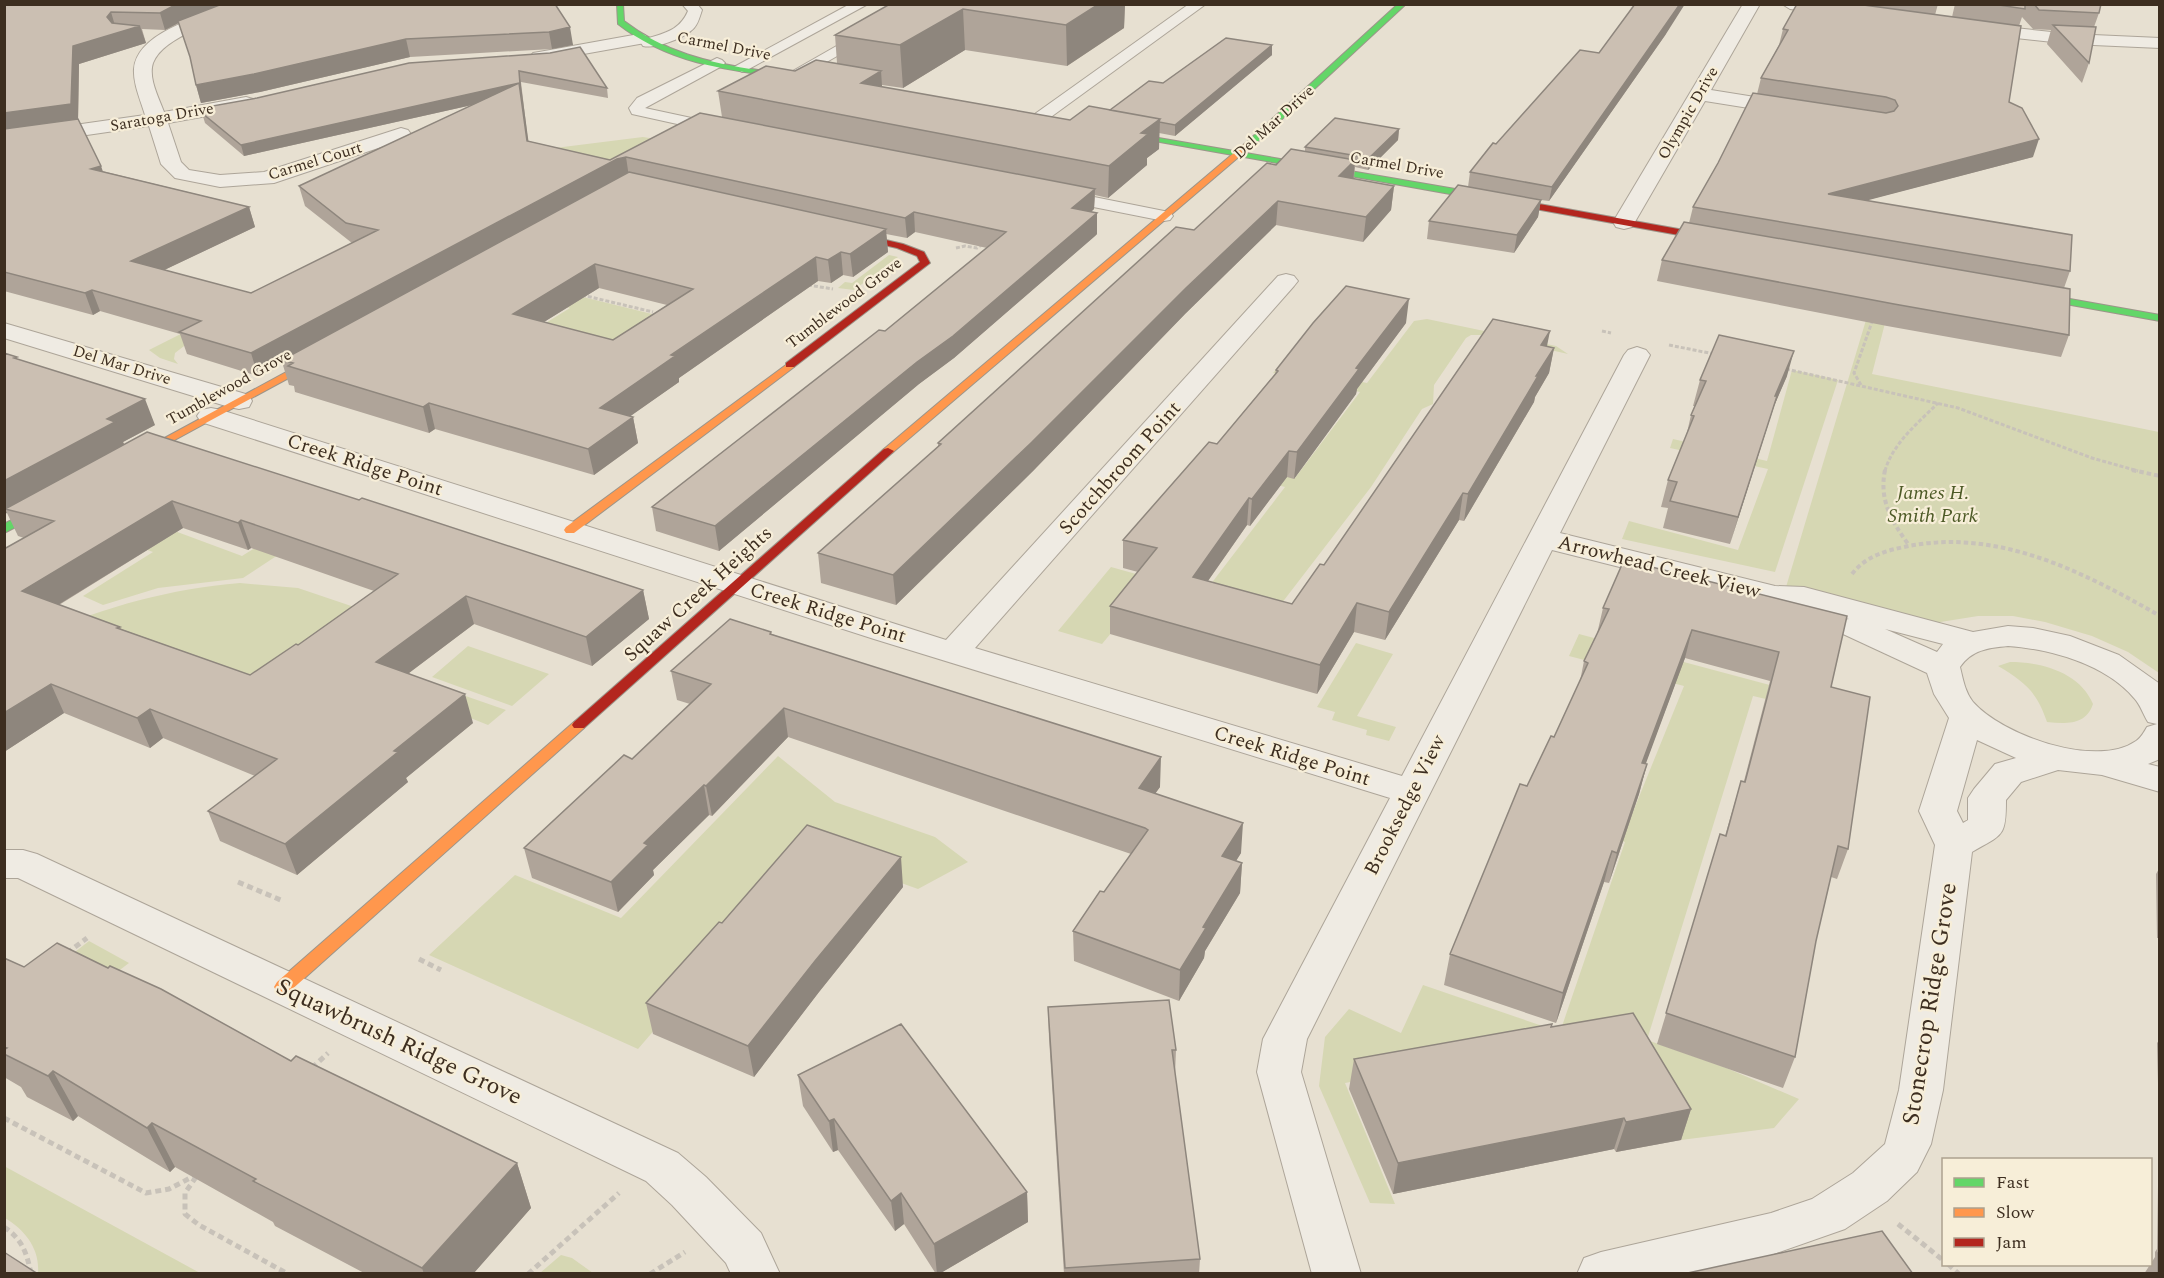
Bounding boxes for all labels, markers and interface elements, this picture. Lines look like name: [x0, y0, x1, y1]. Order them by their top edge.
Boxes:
street label: Carmel Drive: [675, 25, 773, 67]
street label: Olympic Drive: [1652, 62, 1724, 164]
street label: Del Mar Drive: [1228, 79, 1320, 165]
street label: Saratoga Drive: [108, 96, 216, 138]
street label: Carmel Court: [265, 135, 365, 187]
street label: Carmel Drive: [1348, 145, 1446, 185]
street label: Tumblewood Grove: [781, 251, 907, 355]
street label: Del Mar Drive: [70, 339, 174, 391]
street label: Tumblewood Grove: [162, 343, 296, 431]
street label: Scotchbroom Point: [1052, 395, 1188, 541]
street label: Creek Ridge Point: [283, 426, 447, 504]
park label: James H. Smith Park: [1888, 478, 1979, 531]
street label: Squaw Creek Heights: [617, 519, 779, 669]
street label: Arrowhead Creek View: [1555, 527, 1764, 607]
street label: Creek Ridge Point: [746, 575, 910, 651]
street label: Creek Ridge Point: [1210, 718, 1374, 794]
street label: Brooksedge View: [1357, 729, 1454, 881]
street label: Stonecrop Ridge Grove: [1893, 880, 1967, 1128]
street label: Squawbrush Ridge Grove: [270, 969, 528, 1115]
legend: [1942, 1158, 2152, 1266]
text: Fast: [1996, 1169, 2029, 1196]
text: Slow: [1996, 1199, 2035, 1226]
text: Jam: [1996, 1229, 2027, 1256]

